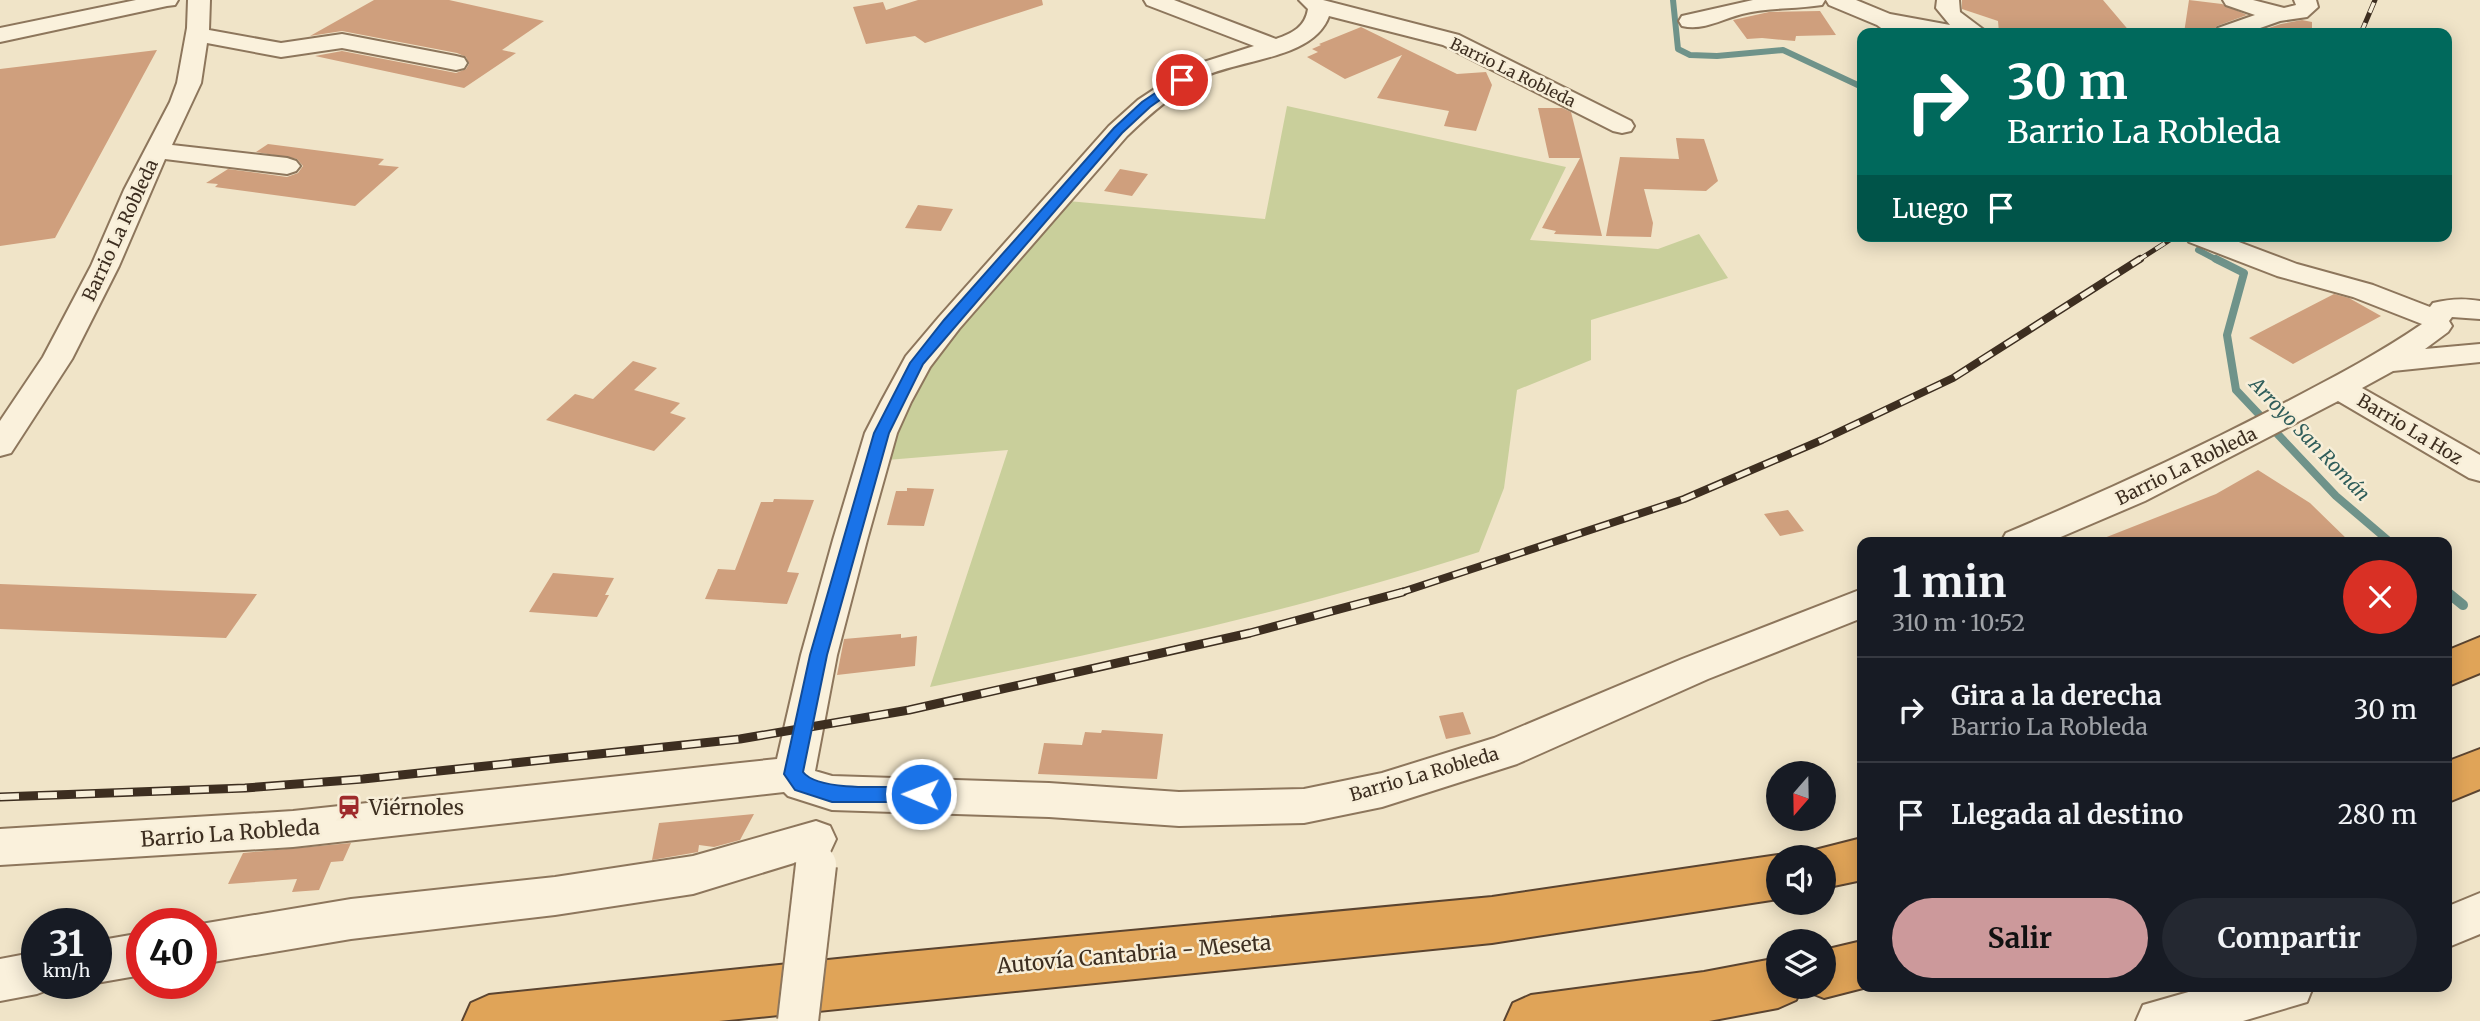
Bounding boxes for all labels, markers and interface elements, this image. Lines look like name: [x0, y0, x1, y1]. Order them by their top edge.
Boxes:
street label: Barrio La Robleda: [1447, 33, 1579, 111]
pin: [1152, 50, 1212, 110]
text: 30 m: [2007, 51, 2128, 112]
icon: right: [1892, 56, 1983, 147]
icon: arrive: [1163, 61, 1201, 99]
text: Barrio La Robleda: [2007, 112, 2281, 152]
street label: Barrio La Robleda: [77, 155, 163, 305]
icon: arrive: [1982, 189, 2020, 227]
text: Luego: [1892, 192, 1968, 225]
water label: Arroyo San Román: [2243, 371, 2375, 506]
street label: Barrio La Hoz: [2353, 389, 2467, 470]
street label: Barrio La Robleda: [2112, 422, 2261, 510]
text: 1 min: [1892, 556, 2006, 608]
button: close: [2343, 560, 2417, 634]
text: 310 m · 10:52: [1892, 608, 2025, 637]
text: Gira a la derecha: [1951, 679, 2162, 712]
icon: right: [1892, 691, 1930, 729]
text: 30 m: [2354, 693, 2417, 726]
text: Barrio La Robleda: [1951, 712, 2148, 741]
street label: Barrio La Robleda: [1347, 742, 1502, 806]
position arrow: [884, 757, 958, 831]
north arrow: [1766, 761, 1836, 831]
map controls: [1766, 761, 1836, 999]
station icon: Viérnoles: [335, 793, 363, 821]
place label: Viérnoles: [368, 794, 464, 821]
icon: arrive: [1892, 796, 1930, 834]
text: Llegada al destino: [1951, 798, 2183, 831]
text: 280 m: [2338, 798, 2417, 831]
street label: Barrio La Robleda: [139, 813, 321, 853]
button: sound: [1766, 845, 1836, 915]
button: Salir: [1892, 898, 2148, 978]
button: Compartir: [2162, 898, 2417, 978]
speed limit sign: 40: [126, 908, 217, 999]
text: 31: [49, 922, 84, 966]
street label: Autovía Cantabria - Meseta: [995, 929, 1272, 980]
button: layers: [1766, 929, 1836, 999]
text: km/h: [43, 959, 90, 982]

